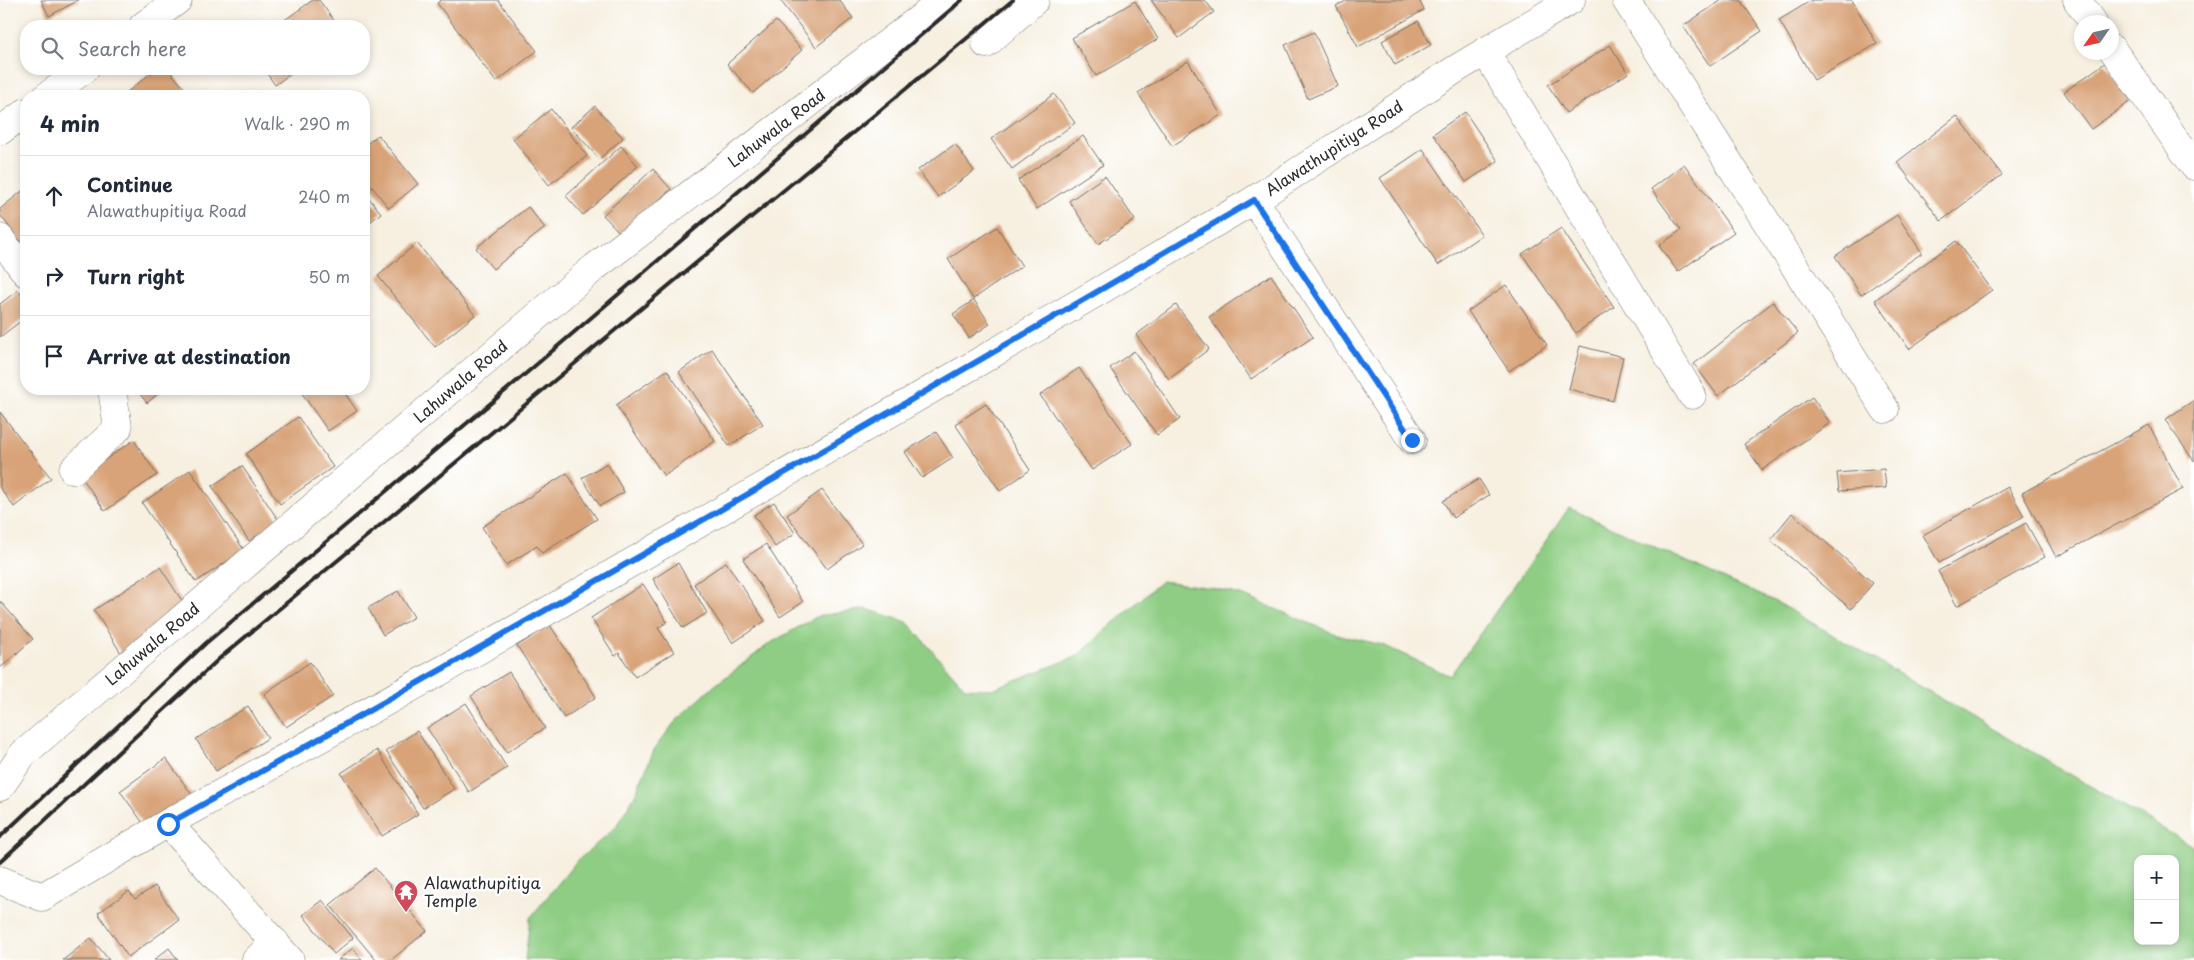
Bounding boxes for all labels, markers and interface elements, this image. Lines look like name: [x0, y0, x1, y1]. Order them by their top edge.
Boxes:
north arrow: [2074, 15, 2119, 60]
search box: [20, 20, 370, 75]
icon: search: [38, 34, 66, 62]
text: Search here: [78, 34, 187, 62]
street label: Lahuwala Road: [722, 82, 830, 173]
street label: Alawathupitiya Road: [1260, 94, 1407, 201]
text: 4 min: [40, 107, 100, 139]
text: Walk · 290 m: [244, 111, 350, 135]
text: Continue: [87, 170, 173, 198]
icon: ahead: [40, 182, 68, 210]
text: 240 m: [298, 184, 350, 208]
text: Alawathupitiya Road: [87, 198, 247, 222]
icon: right: [40, 262, 68, 290]
text: Turn right: [87, 262, 185, 290]
text: 50 m: [309, 264, 350, 288]
street label: Lahuwala Road: [407, 333, 512, 428]
icon: arrive: [40, 342, 68, 370]
text: Arrive at destination: [87, 342, 291, 370]
route end: [1401, 429, 1424, 452]
street label: Lahuwala Road: [99, 596, 204, 690]
route start: [157, 813, 180, 836]
map controls: [2134, 855, 2179, 945]
button: +: [2134, 855, 2179, 900]
place label: Alawathupitiya Temple: [424, 870, 541, 912]
temple icon: Alawathupitiya Temple: [393, 879, 419, 913]
button: −: [2134, 900, 2179, 945]

